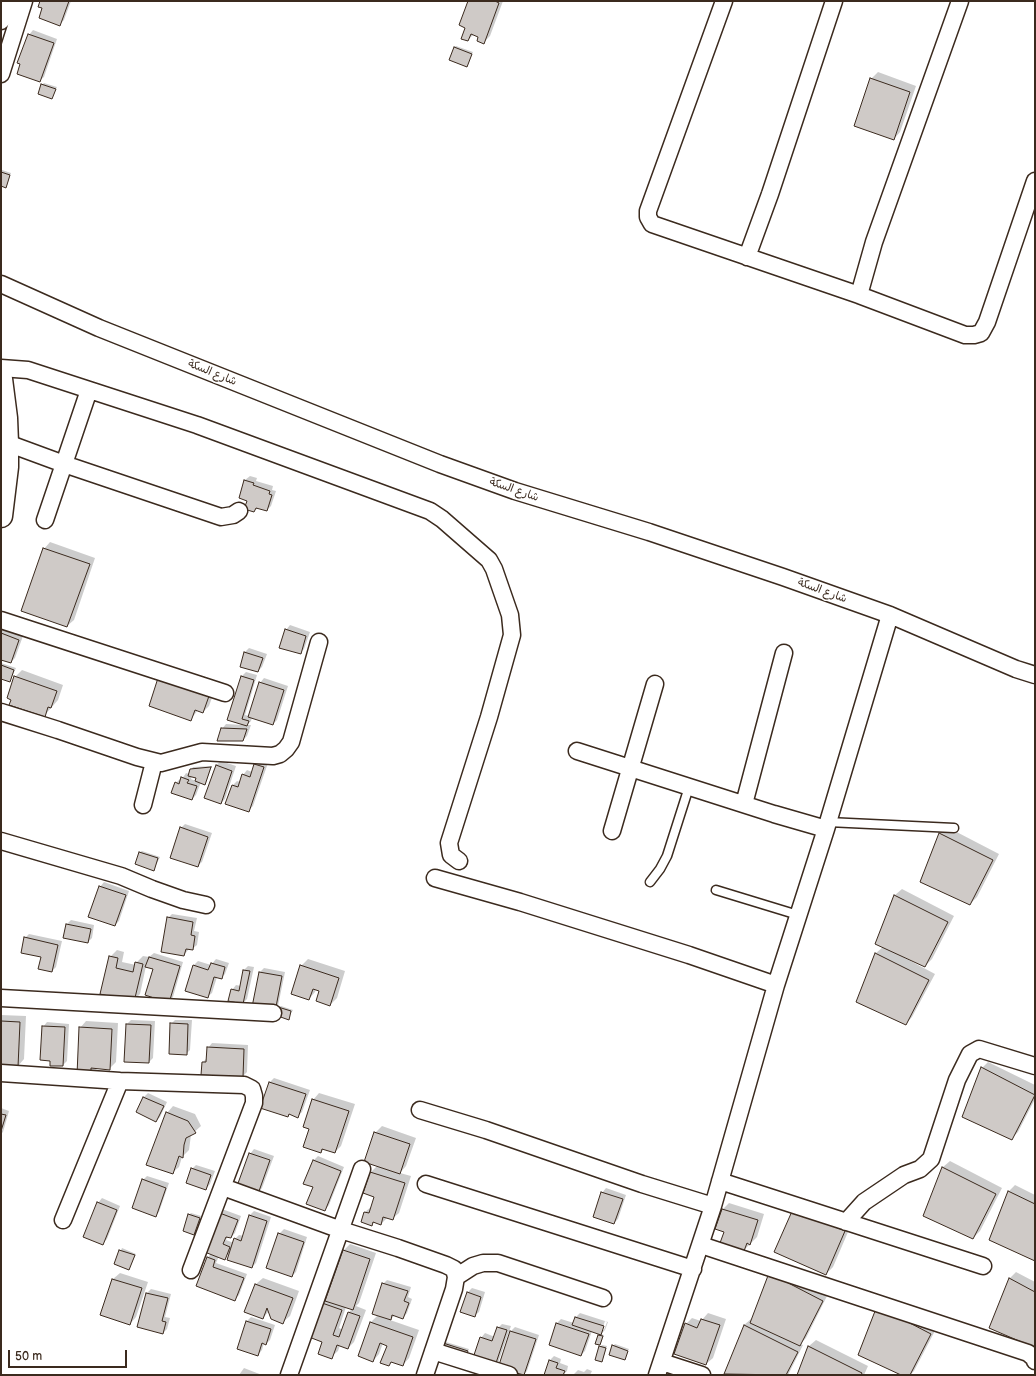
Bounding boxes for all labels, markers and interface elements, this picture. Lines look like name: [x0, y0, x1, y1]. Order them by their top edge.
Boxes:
street label: شارع السكة: [186, 357, 238, 389]
street label: شارع السكة: [488, 475, 540, 505]
street label: شارع السكة: [796, 576, 848, 606]
scale bar: [10, 1342, 129, 1368]
text: 50 m: [15, 1349, 42, 1364]

